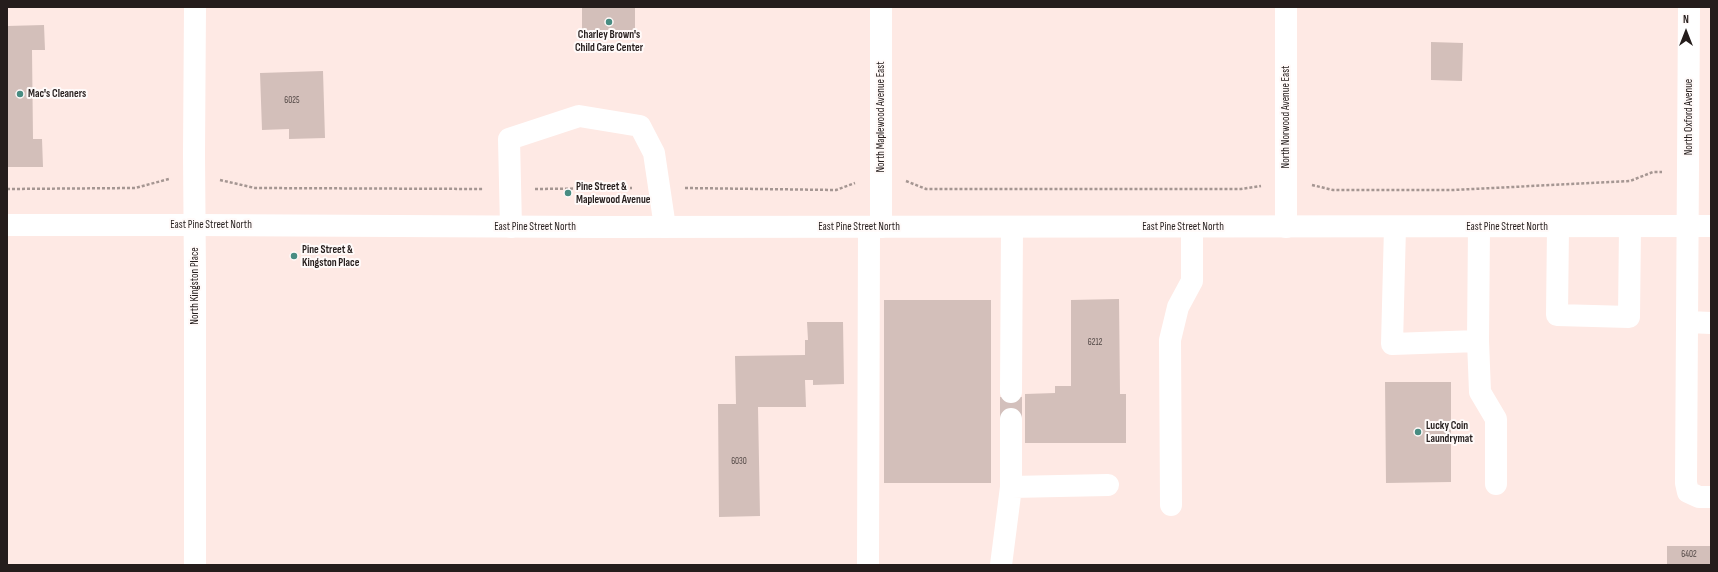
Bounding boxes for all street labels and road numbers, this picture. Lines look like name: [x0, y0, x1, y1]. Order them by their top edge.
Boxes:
street label: North Maplewood Avenue East: [874, 61, 888, 173]
street label: North Norwood Avenue East: [1279, 66, 1293, 168]
street label: North Oxford Avenue: [1682, 79, 1696, 155]
street label: East Pine Street North: [170, 218, 252, 232]
street label: East Pine Street North: [494, 220, 576, 234]
street label: East Pine Street North: [818, 220, 900, 234]
street label: East Pine Street North: [1142, 220, 1224, 234]
street label: East Pine Street North: [1466, 220, 1548, 234]
street label: North Kingston Place: [188, 247, 202, 325]

